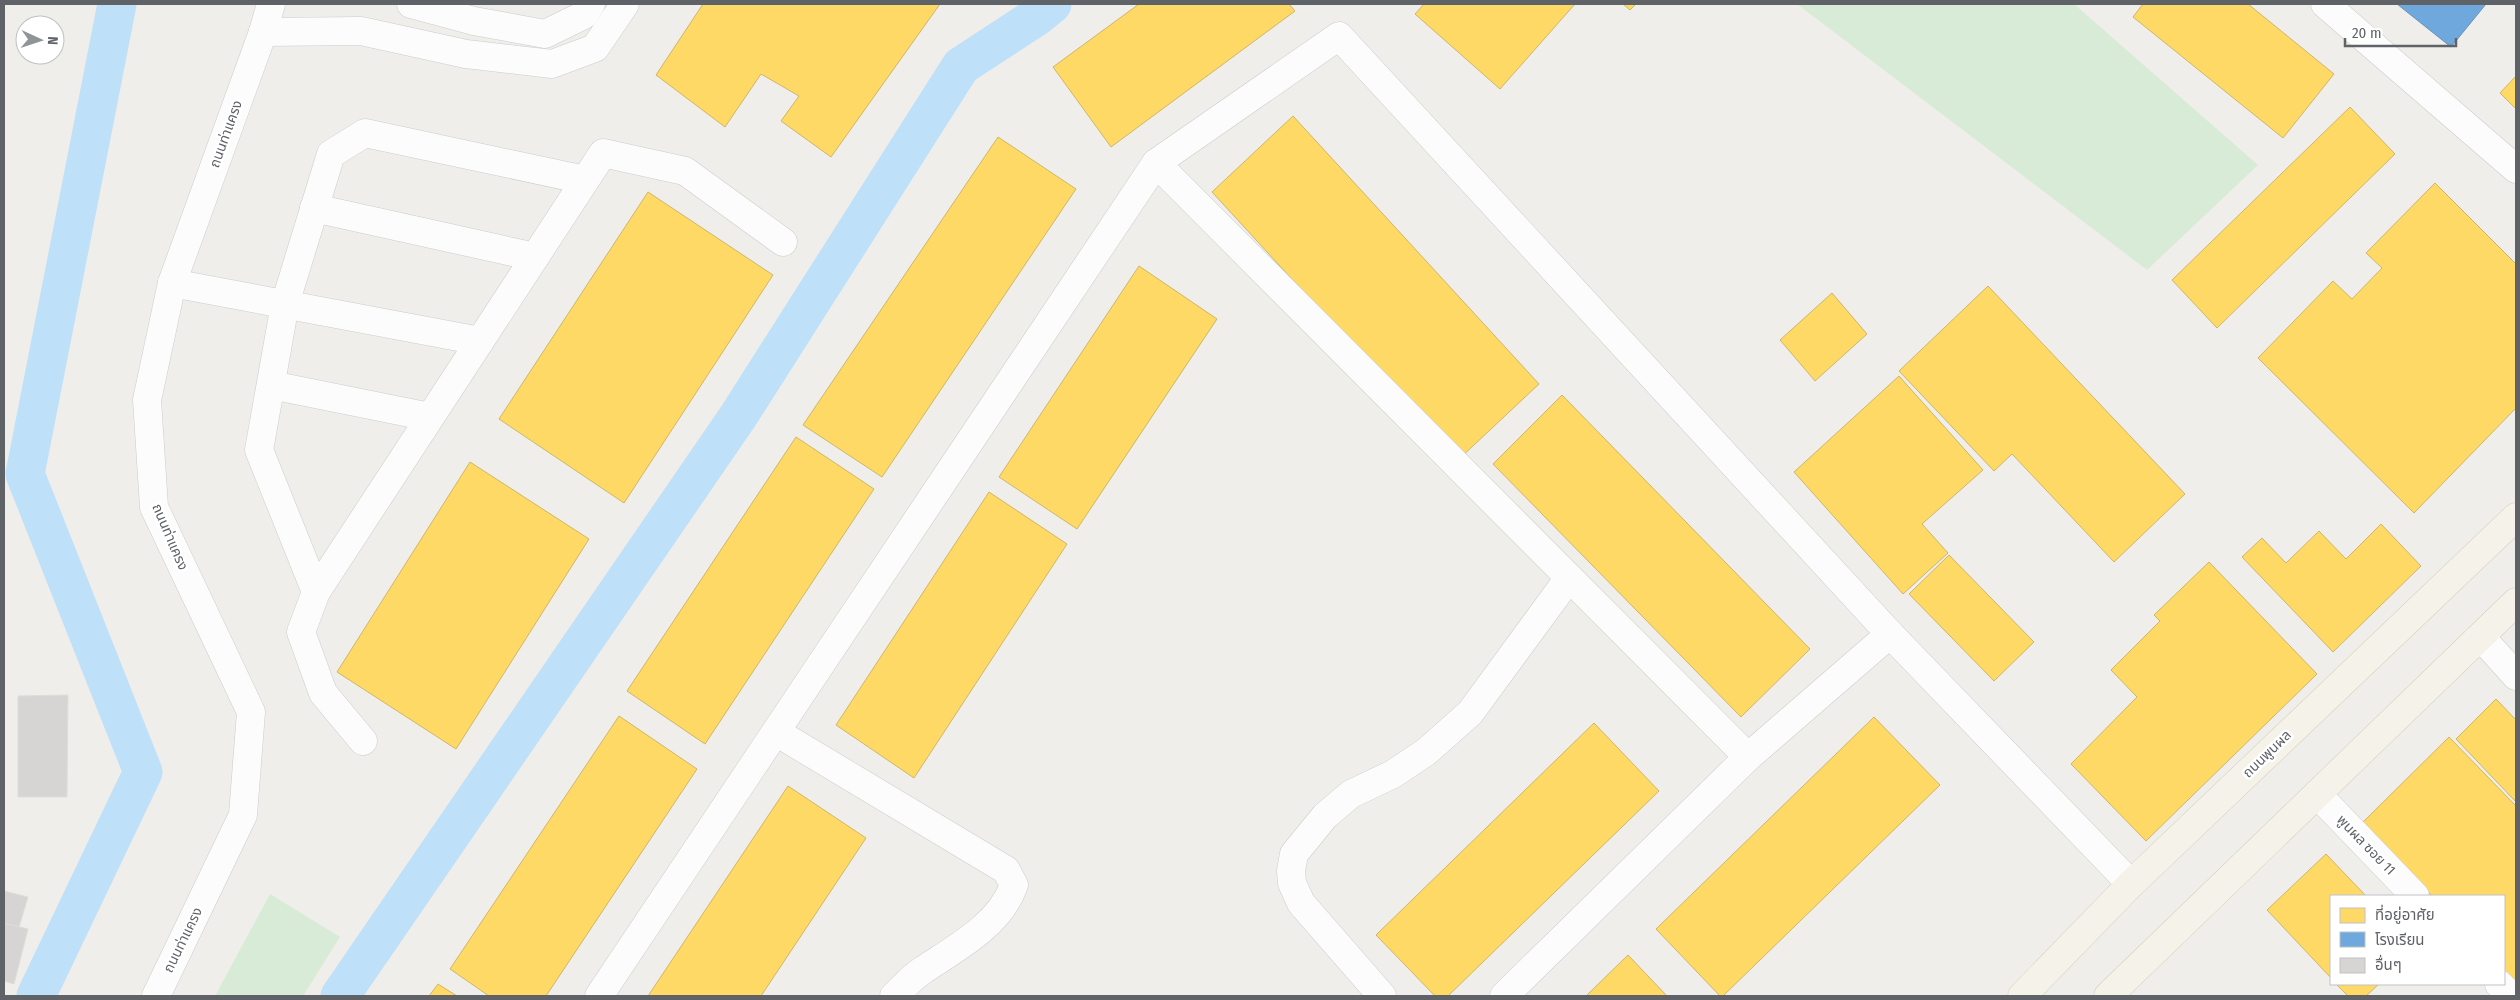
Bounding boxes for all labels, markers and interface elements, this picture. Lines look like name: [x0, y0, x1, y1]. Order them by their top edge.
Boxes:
north arrow: [15, 15, 65, 65]
scale bar: [2345, 15, 2456, 47]
text: 20 m: [2352, 24, 2382, 42]
text: N: [44, 36, 61, 45]
street label: ถนนท่าแครง: [206, 98, 246, 170]
street label: ถนนท่าแครง: [148, 501, 192, 573]
street label: ถนนพูนผล: [2239, 727, 2295, 781]
street label: พูนผล ซอย 11: [2333, 811, 2399, 879]
legend: [2330, 895, 2505, 985]
text: ที่อยู่อาศัย: [2375, 904, 2435, 924]
street label: ถนนท่าแครง: [160, 905, 206, 975]
text: โรงเรียน: [2375, 931, 2425, 949]
text: อื่นๆ: [2375, 954, 2402, 974]

